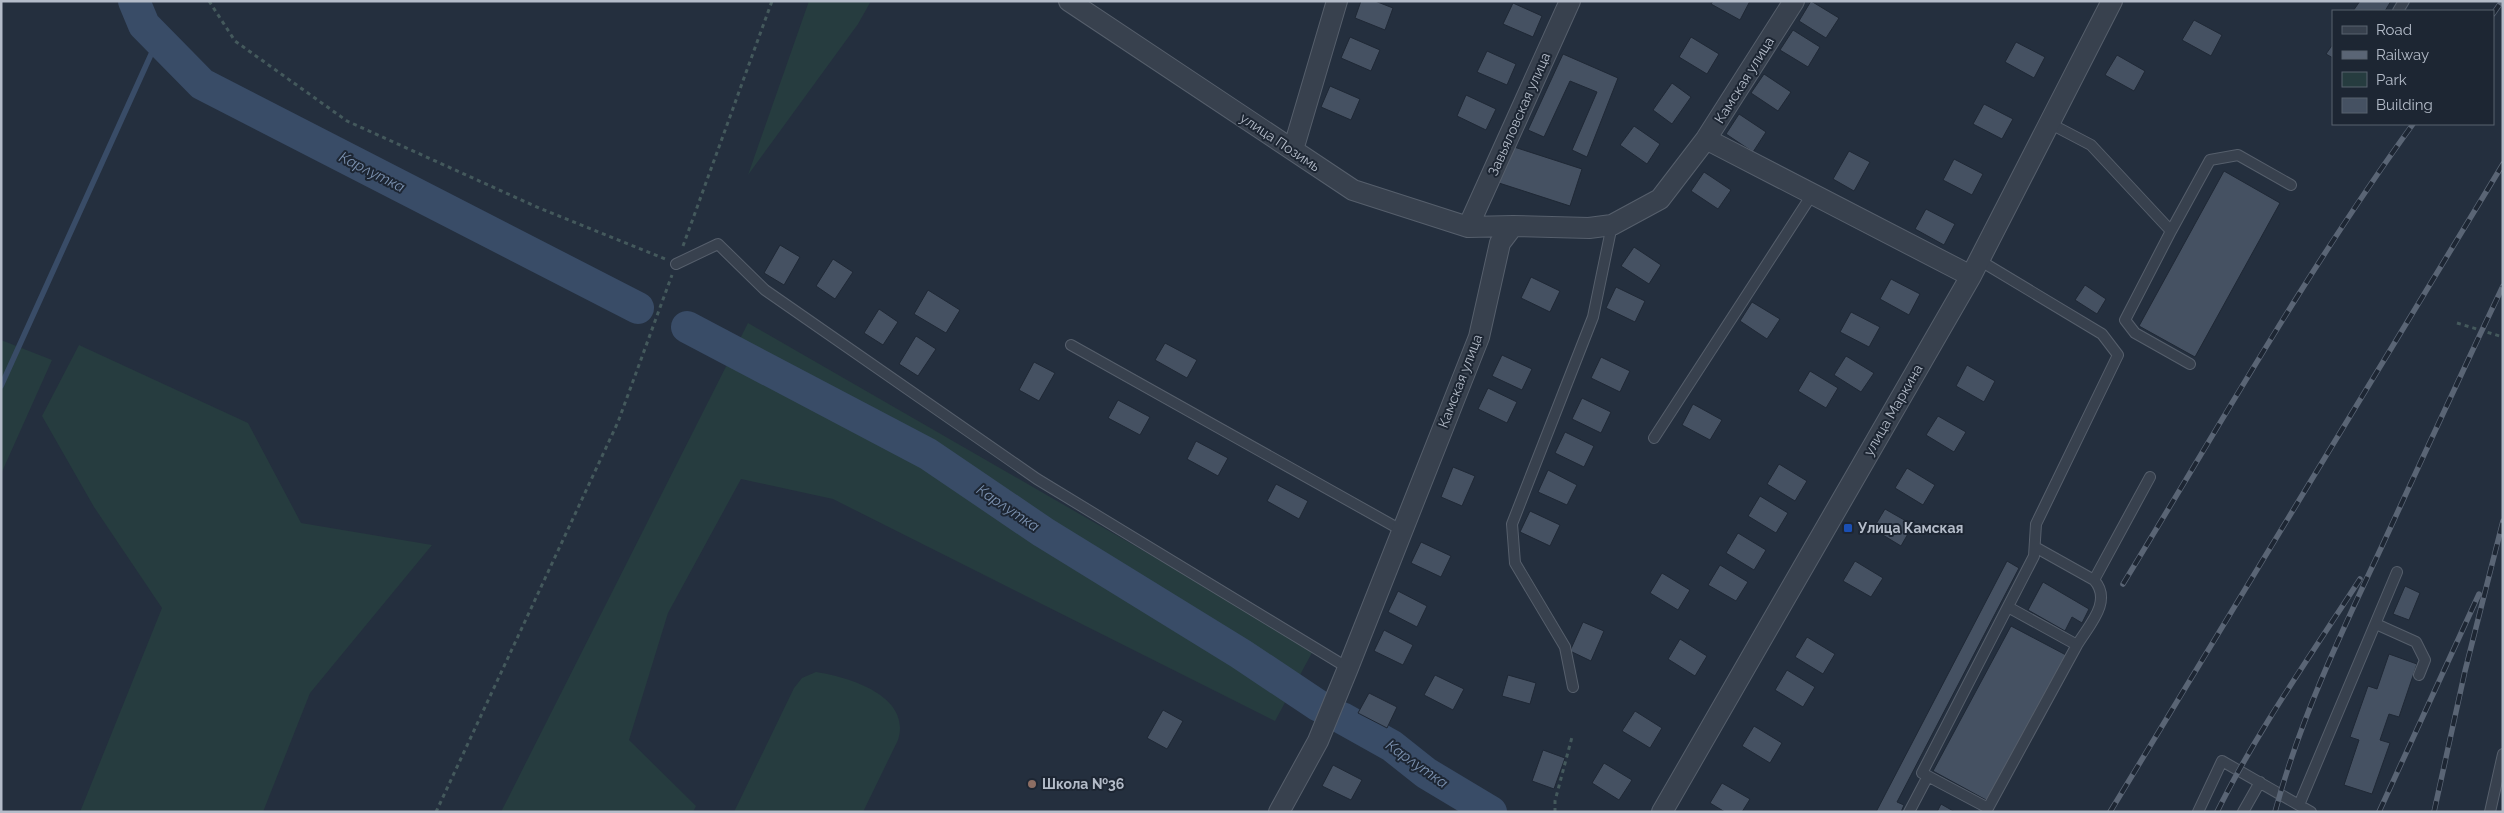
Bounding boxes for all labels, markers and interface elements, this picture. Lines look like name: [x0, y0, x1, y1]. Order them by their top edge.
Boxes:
legend: [2332, 10, 2494, 125]
text: Road: [2376, 21, 2412, 39]
street label: Камская улица: [1711, 34, 1777, 126]
text: Railway: [2376, 46, 2429, 64]
street label: Завьяловская улица: [1485, 50, 1553, 178]
text: Park: [2376, 71, 2407, 89]
text: Building: [2376, 96, 2433, 114]
street label: улица Позимь: [1237, 109, 1323, 175]
water label: Карлутка: [336, 148, 408, 196]
street label: Камская улица: [1435, 332, 1485, 430]
street label: улица Маркина: [1860, 361, 1926, 459]
water label: Карлутка: [973, 481, 1043, 535]
place label: Улица Камская: [1857, 520, 1963, 536]
marker: Улица Камская: [1842, 522, 1854, 534]
water label: Карлутка: [1383, 736, 1451, 792]
place label: Школа №36: [1042, 776, 1124, 792]
marker: Школа №36: [1026, 778, 1038, 790]

